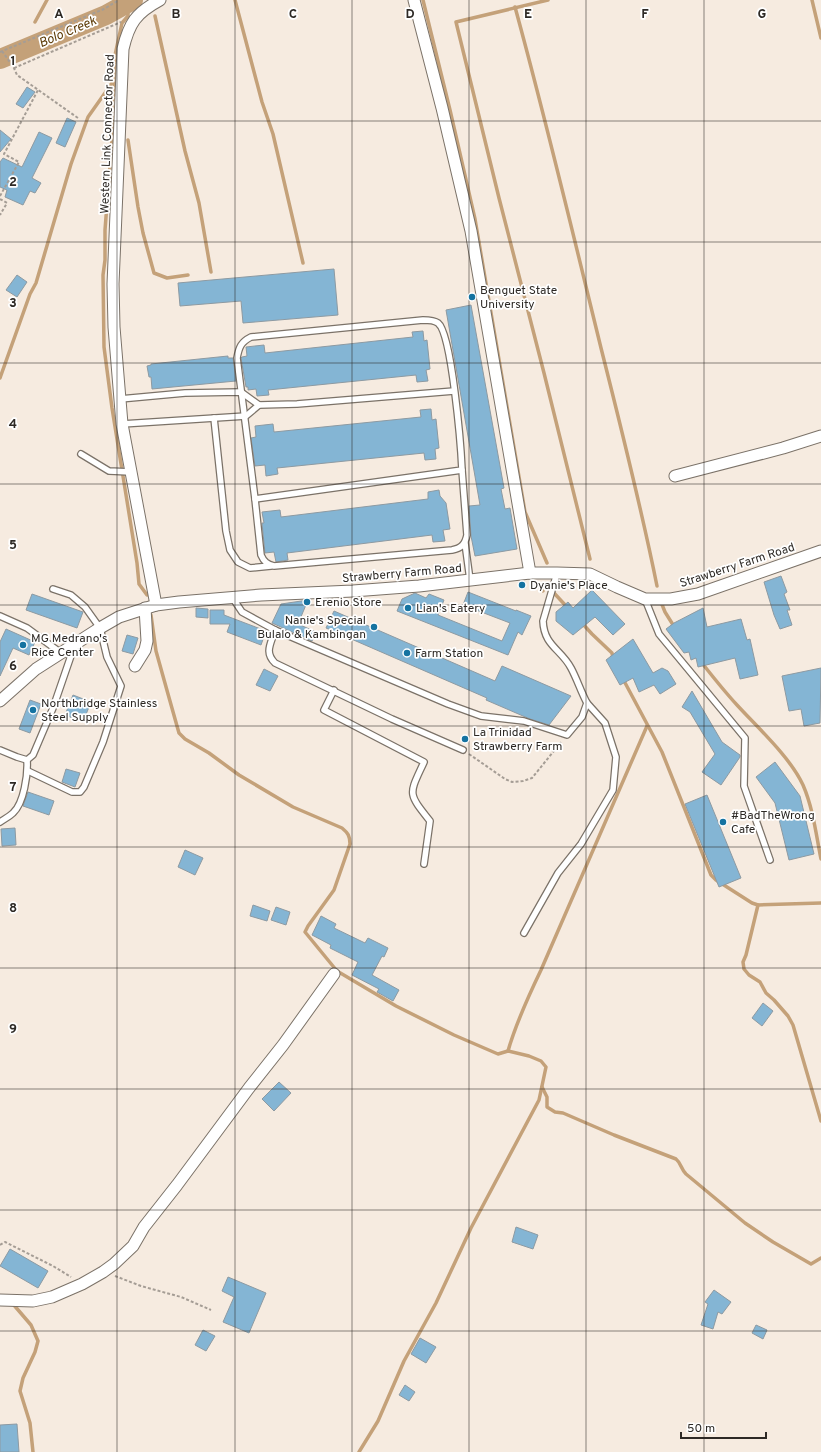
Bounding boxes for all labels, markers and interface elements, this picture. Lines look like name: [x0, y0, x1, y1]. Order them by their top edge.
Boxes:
text: A: [54, 7, 64, 23]
text: B: [172, 7, 181, 23]
text: C: [289, 7, 297, 23]
text: D: [405, 7, 415, 23]
text: E: [524, 7, 532, 23]
text: F: [641, 7, 649, 23]
text: G: [758, 7, 767, 23]
water label: Bolo Creek: [37, 13, 99, 52]
text: 1: [10, 54, 16, 70]
street label: Western Link Connector Road: [97, 54, 119, 214]
text: 2: [9, 175, 17, 191]
place label: Benguet State University: [480, 283, 557, 313]
marker: Benguet State University: [467, 292, 477, 302]
text: 3: [9, 296, 17, 312]
text: 4: [9, 417, 17, 433]
text: 5: [9, 538, 17, 554]
street label: Strawberry Farm Road: [678, 540, 797, 592]
street label: Strawberry Farm Road: [342, 561, 463, 587]
place label: Dyanie's Place: [530, 578, 608, 594]
marker: Dyanie's Place: [517, 580, 527, 590]
place label: Erenio Store: [315, 595, 381, 611]
marker: Erenio Store: [302, 597, 312, 607]
place label: Lian's Eatery: [416, 601, 485, 617]
marker: Lian's Eatery: [403, 603, 413, 613]
place label: Nanie's Special Bulalo & Kambingan: [257, 613, 366, 643]
marker: Nanie's Special Bulalo & Kambingan: [369, 622, 379, 632]
place label: MG Medrano's Rice Center: [31, 631, 108, 661]
marker: MG Medrano's Rice Center: [18, 640, 28, 650]
place label: Farm Station: [415, 646, 483, 662]
marker: Farm Station: [402, 648, 412, 658]
text: 6: [9, 659, 17, 675]
place label: Northbridge Stainless Steel Supply: [41, 696, 157, 726]
marker: Northbridge Stainless Steel Supply: [28, 705, 38, 715]
place label: La Trinidad Strawberry Farm: [473, 725, 562, 755]
marker: La Trinidad Strawberry Farm: [460, 734, 470, 744]
text: 7: [10, 780, 17, 796]
place label: #BadTheWrong Cafe: [731, 808, 815, 838]
marker: #BadTheWrong Cafe: [718, 817, 728, 827]
text: 8: [9, 901, 17, 917]
text: 9: [9, 1022, 17, 1038]
scale bar: [681, 1414, 766, 1440]
text: 50 m: [687, 1421, 715, 1437]

